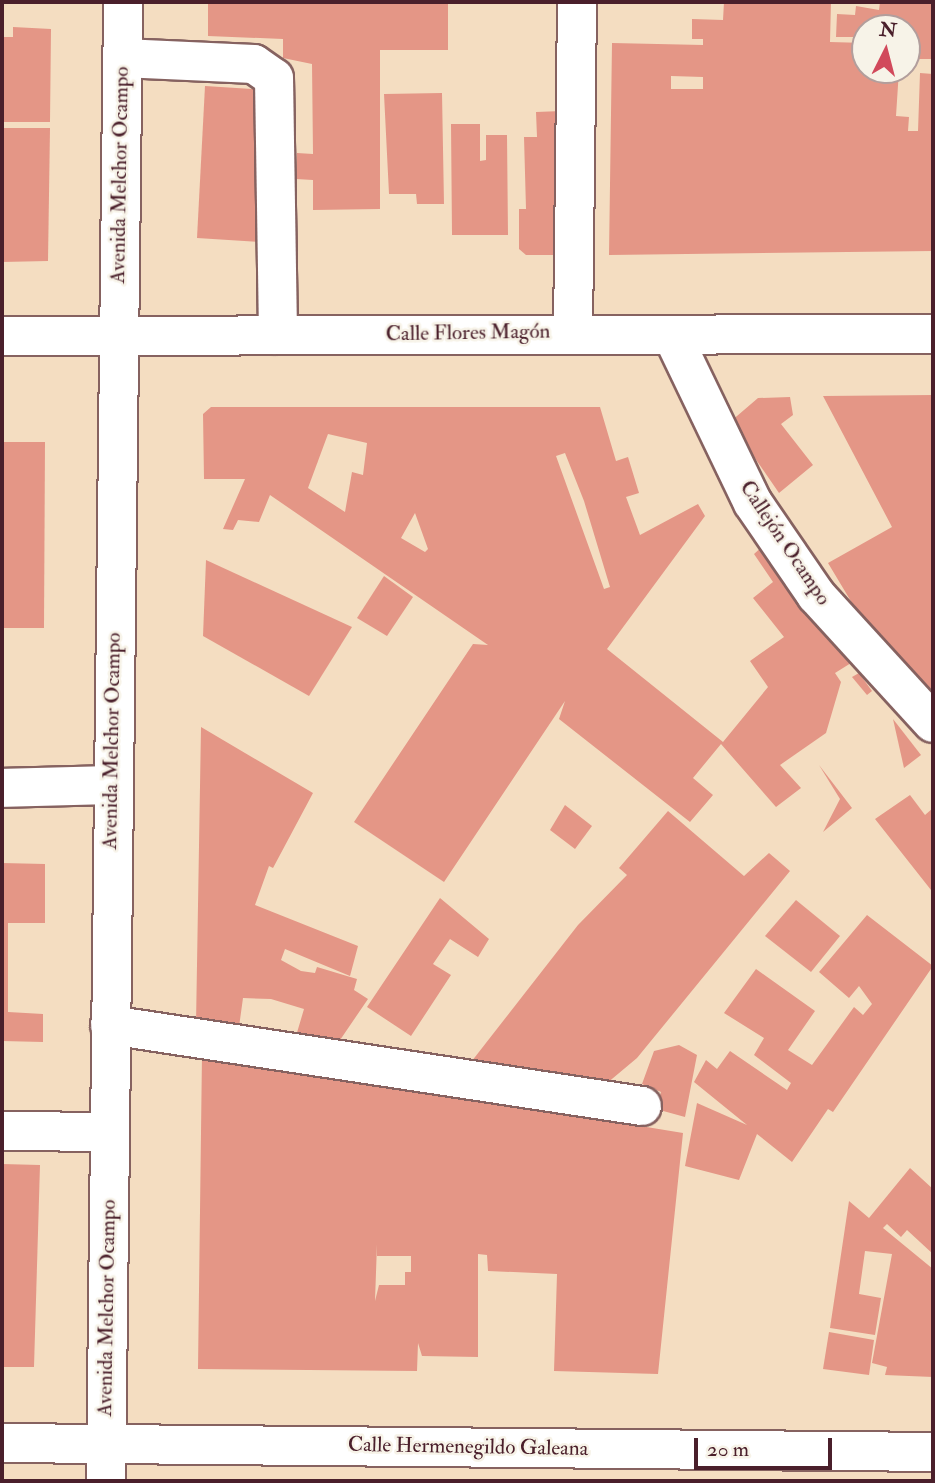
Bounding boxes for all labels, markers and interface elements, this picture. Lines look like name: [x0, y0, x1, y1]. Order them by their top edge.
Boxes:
north arrow: [851, 14, 921, 84]
text: N: [878, 17, 898, 43]
street label: Avenida Melchor Ocampo: [106, 66, 134, 284]
street label: Calle Flores Magón: [385, 319, 551, 347]
street label: Callejón Ocampo: [734, 476, 836, 610]
street label: Avenida Melchor Ocampo: [98, 632, 126, 850]
street label: Avenida Melchor Ocampo: [93, 1199, 121, 1417]
scale bar: [697, 1424, 835, 1468]
street label: Calle Hermenegildo Galeana: [348, 1432, 588, 1462]
text: 20 m: [707, 1436, 749, 1463]

